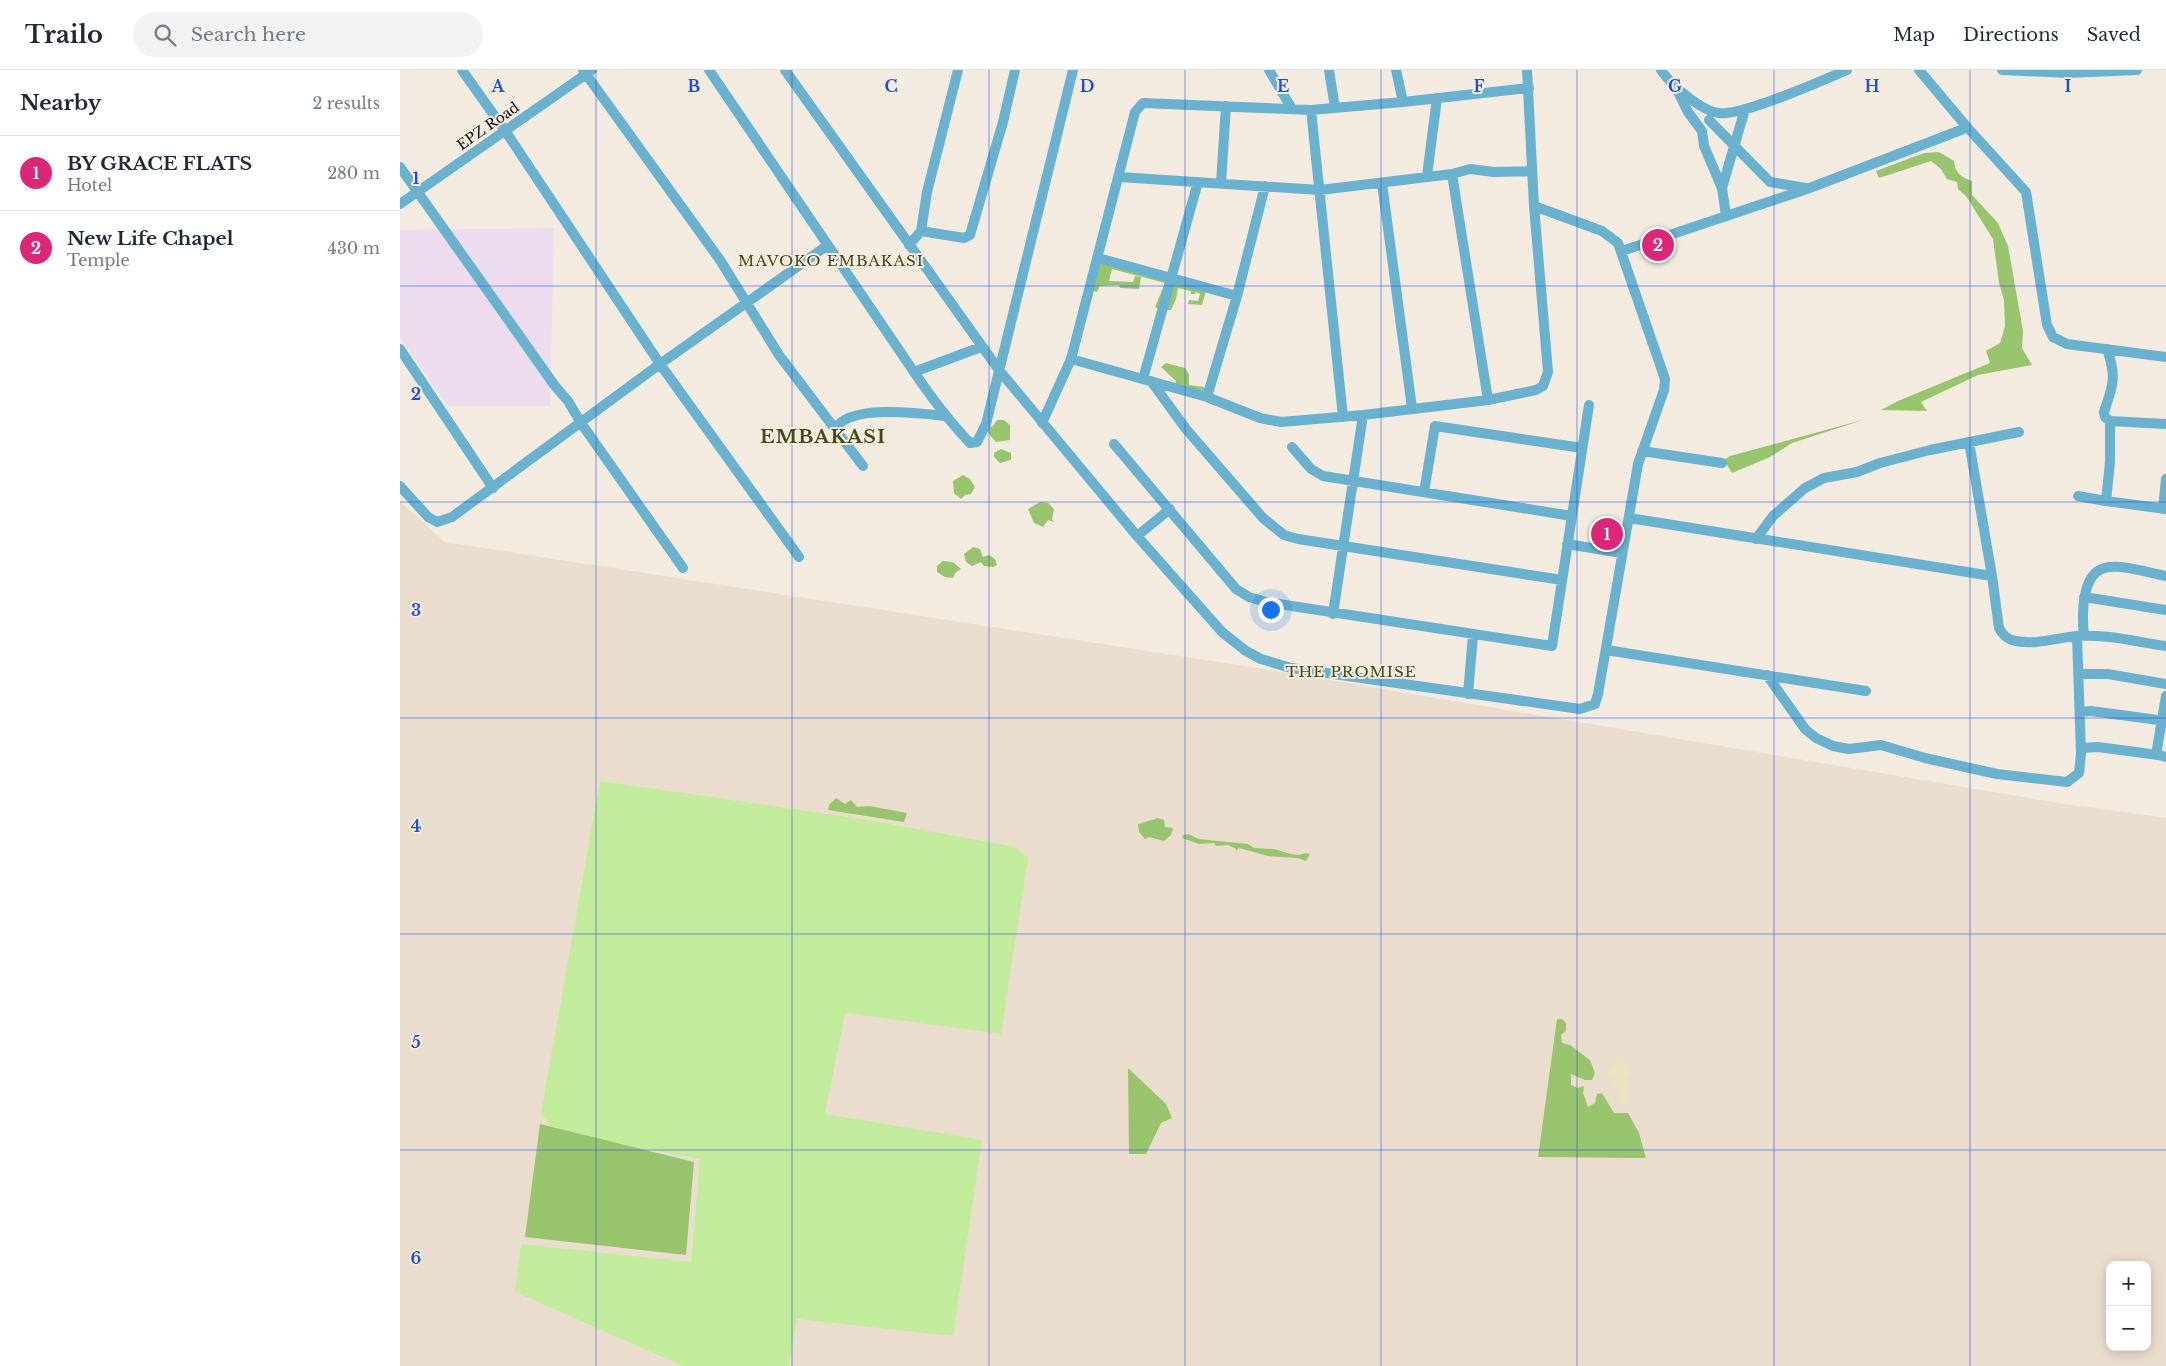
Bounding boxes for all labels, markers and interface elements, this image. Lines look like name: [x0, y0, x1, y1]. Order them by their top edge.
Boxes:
search box: [133, 12, 483, 57]
text: Trailo: [25, 20, 103, 49]
icon: search: [151, 21, 179, 49]
text: Search here: [191, 23, 306, 46]
text: Map: [1893, 24, 1935, 46]
text: Directions: [1963, 24, 2059, 46]
text: Saved: [2087, 24, 2141, 46]
text: A: [491, 76, 506, 96]
text: B: [688, 76, 701, 96]
text: C: [884, 76, 898, 96]
text: D: [1080, 76, 1094, 96]
text: E: [1277, 76, 1289, 96]
text: F: [1473, 76, 1485, 96]
text: G: [1668, 76, 1682, 96]
text: H: [1864, 76, 1880, 96]
text: I: [2065, 76, 2072, 96]
text: Nearby: [20, 90, 101, 116]
text: 2 results: [312, 93, 380, 113]
street label: EPZ Road: [453, 98, 523, 154]
text: BY GRACE FLATS: [67, 152, 252, 175]
text: 1: [33, 163, 39, 183]
text: 280 m: [327, 163, 380, 183]
text: 1: [413, 168, 420, 188]
text: Hotel: [67, 175, 112, 195]
pin: 2: [1642, 226, 1674, 264]
text: New Life Chapel: [67, 227, 233, 250]
text: 2: [31, 238, 41, 258]
text: 430 m: [328, 238, 380, 258]
text: Temple: [67, 250, 130, 270]
district label: MAVOKO EMBAKASI: [738, 251, 924, 270]
text: 2: [411, 384, 421, 404]
district label: EMBAKASI: [760, 425, 886, 448]
pin: 1: [1591, 515, 1623, 553]
your location: [1258, 597, 1284, 623]
text: 3: [411, 600, 421, 620]
district label: THE PROMISE: [1285, 662, 1417, 681]
text: 4: [411, 816, 421, 836]
text: 5: [411, 1032, 421, 1052]
text: 6: [411, 1248, 422, 1268]
map controls: [2106, 1261, 2151, 1351]
button: +: [2106, 1261, 2151, 1306]
button: −: [2106, 1306, 2151, 1351]

